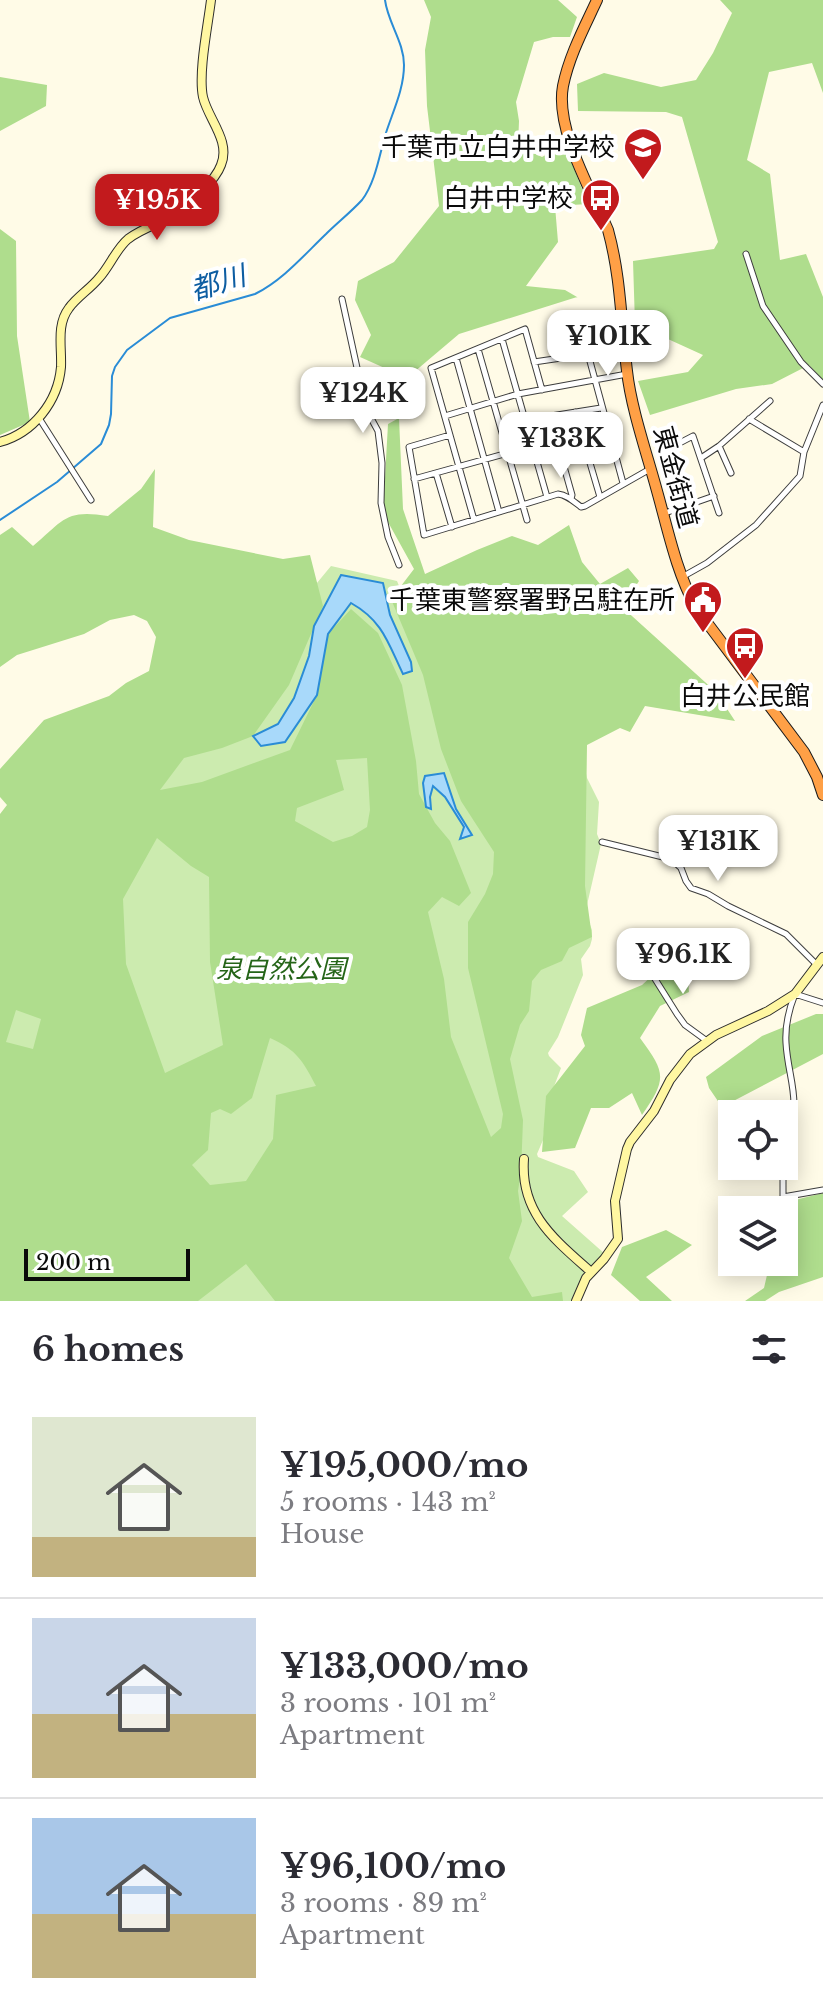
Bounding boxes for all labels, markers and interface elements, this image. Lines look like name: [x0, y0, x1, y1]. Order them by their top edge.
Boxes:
school or university icon: 千葉市立白井中学校: [622, 126, 664, 181]
place label: 千葉市立白井中学校: [381, 131, 615, 163]
pin: ¥195K: [101, 174, 213, 242]
bus stop icon: 白井中学校: [580, 177, 622, 232]
place label: 白井中学校: [443, 182, 573, 214]
text: ¥195K: [113, 184, 201, 216]
water label: 都川: [186, 257, 253, 308]
pin: ¥101K: [552, 310, 664, 378]
text: ¥101K: [565, 320, 651, 352]
pin: ¥124K: [307, 367, 419, 435]
text: ¥124K: [318, 377, 408, 409]
pin: ¥133K: [505, 412, 617, 480]
text: ¥133K: [517, 422, 605, 454]
street label: 東金街道: [647, 423, 705, 531]
public building icon: 千葉東警察署野呂駐在所: [682, 579, 724, 634]
place label: 千葉東警察署野呂駐在所: [389, 584, 675, 616]
bus stop icon: 白井公民館: [724, 625, 766, 680]
place label: 白井公民館: [680, 680, 810, 712]
pin: ¥131K: [662, 815, 774, 883]
text: ¥131K: [677, 825, 759, 857]
pin: ¥96.1K: [618, 928, 748, 996]
text: ¥96.1K: [635, 938, 731, 970]
park label: 泉自然公園: [216, 953, 350, 985]
map controls: [718, 1100, 798, 1276]
button: locate: [718, 1100, 798, 1180]
button: layers: [718, 1196, 798, 1276]
scale bar: [24, 1245, 190, 1281]
text: 200 m: [36, 1249, 111, 1276]
icon: filters: [747, 1327, 791, 1371]
text: 6 homes: [32, 1328, 184, 1370]
text: ¥195,000/mo: [280, 1444, 528, 1486]
icon: home: [96, 1449, 192, 1545]
text: 5 rooms · 143 m²: [280, 1486, 496, 1518]
text: House: [280, 1518, 364, 1550]
text: ¥133,000/mo: [280, 1645, 529, 1687]
icon: home: [96, 1650, 192, 1746]
text: 3 rooms · 101 m²: [280, 1687, 496, 1719]
text: Apartment: [280, 1719, 425, 1751]
text: ¥96,100/mo: [280, 1845, 506, 1887]
icon: home: [96, 1850, 192, 1946]
text: 3 rooms · 89 m²: [280, 1887, 487, 1919]
text: Apartment: [280, 1919, 425, 1951]

